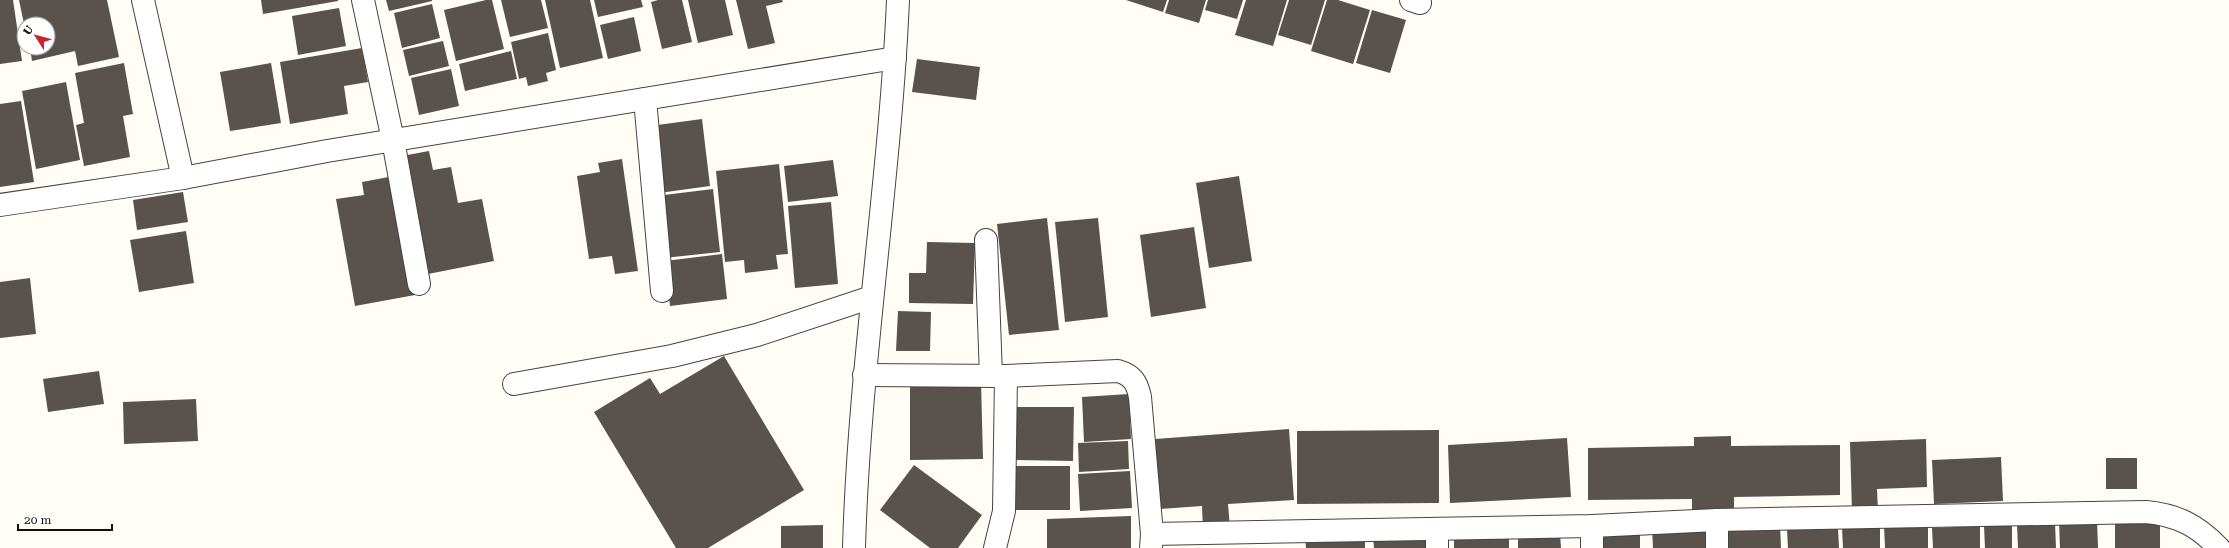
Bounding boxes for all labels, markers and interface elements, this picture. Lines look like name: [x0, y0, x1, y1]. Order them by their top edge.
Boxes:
north arrow: [16, 16, 56, 56]
text: U: [21, 23, 36, 38]
scale bar: [18, 506, 112, 532]
text: 20 m: [24, 513, 51, 527]

